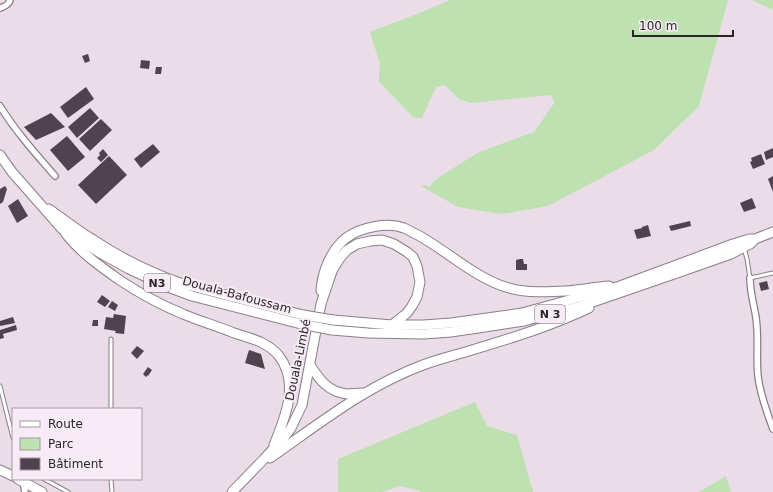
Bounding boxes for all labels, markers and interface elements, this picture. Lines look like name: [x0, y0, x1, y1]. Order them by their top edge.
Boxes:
scale bar: [633, 12, 733, 38]
text: 100 m: [639, 19, 677, 33]
road number: N3: [144, 274, 170, 292]
street label: Douala-Bafoussam: [181, 274, 293, 316]
road number: N 3: [535, 305, 565, 323]
street label: Douala-Limbé: [282, 318, 314, 402]
legend: [12, 408, 142, 480]
text: Route: [48, 417, 83, 431]
text: Parc: [48, 437, 73, 451]
text: Bâtiment: [48, 457, 103, 471]

